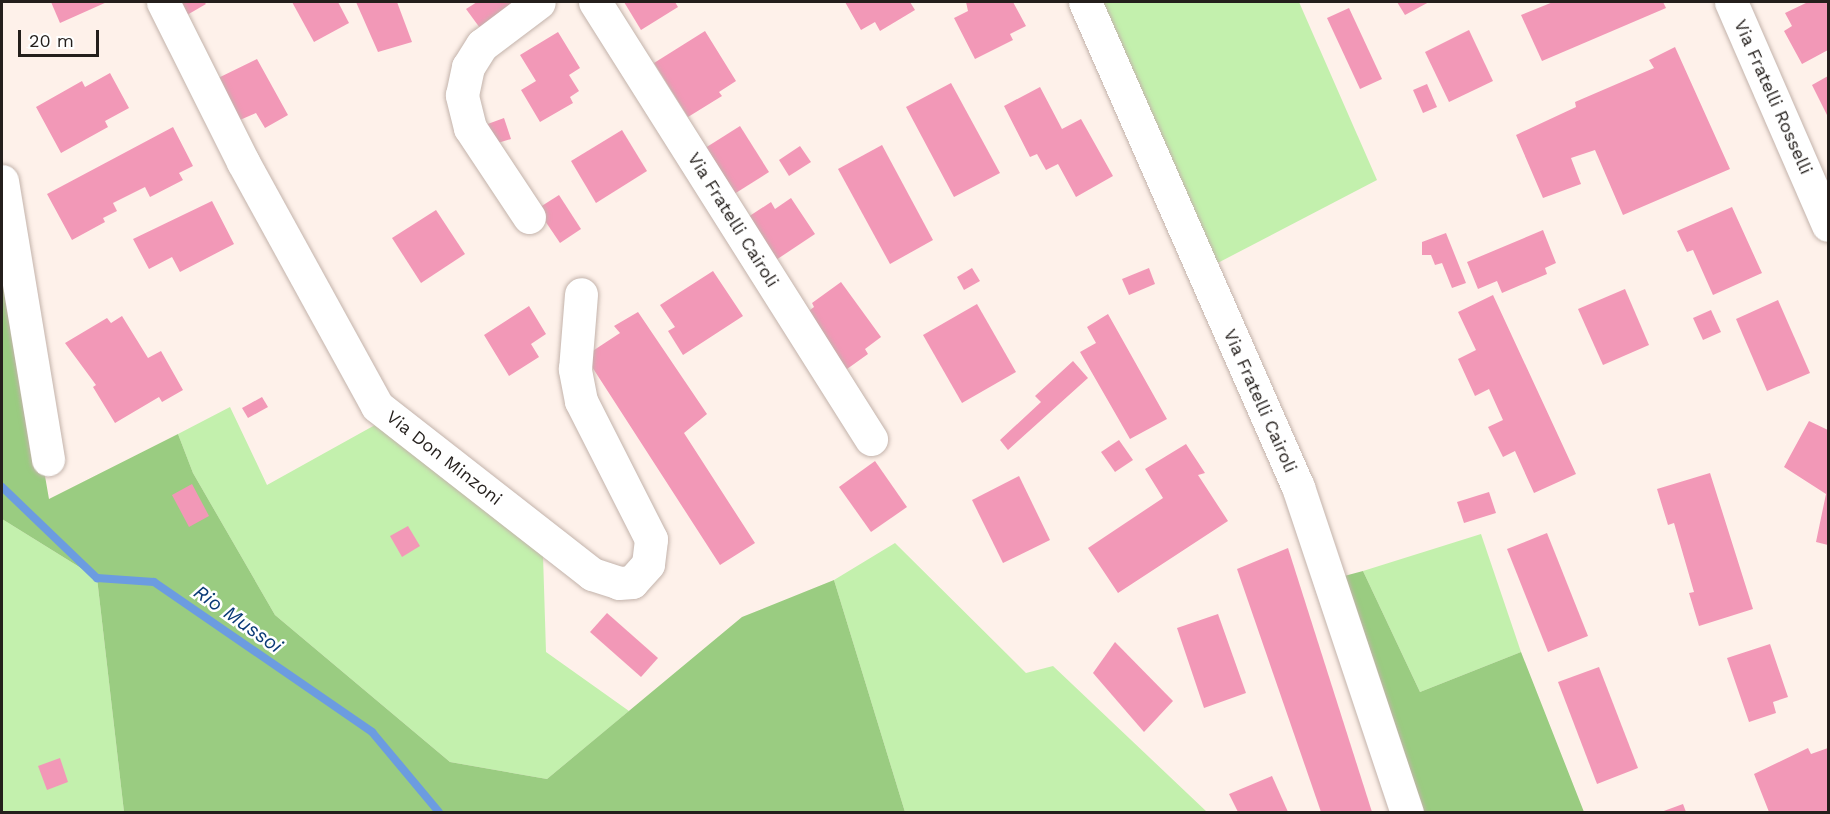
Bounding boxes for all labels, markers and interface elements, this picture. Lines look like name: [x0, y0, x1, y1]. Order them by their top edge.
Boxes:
street label: Via Fratelli Rosselli: [1729, 16, 1817, 178]
scale bar: [21, 18, 102, 56]
text: 20 m: [29, 30, 74, 51]
street label: Via Fratelli Cairoli: [683, 148, 783, 292]
street label: Via Fratelli Cairoli: [1219, 326, 1301, 476]
street label: Via Don Minzoni: [382, 406, 506, 510]
water label: Rio Mussoi: [189, 580, 287, 658]

